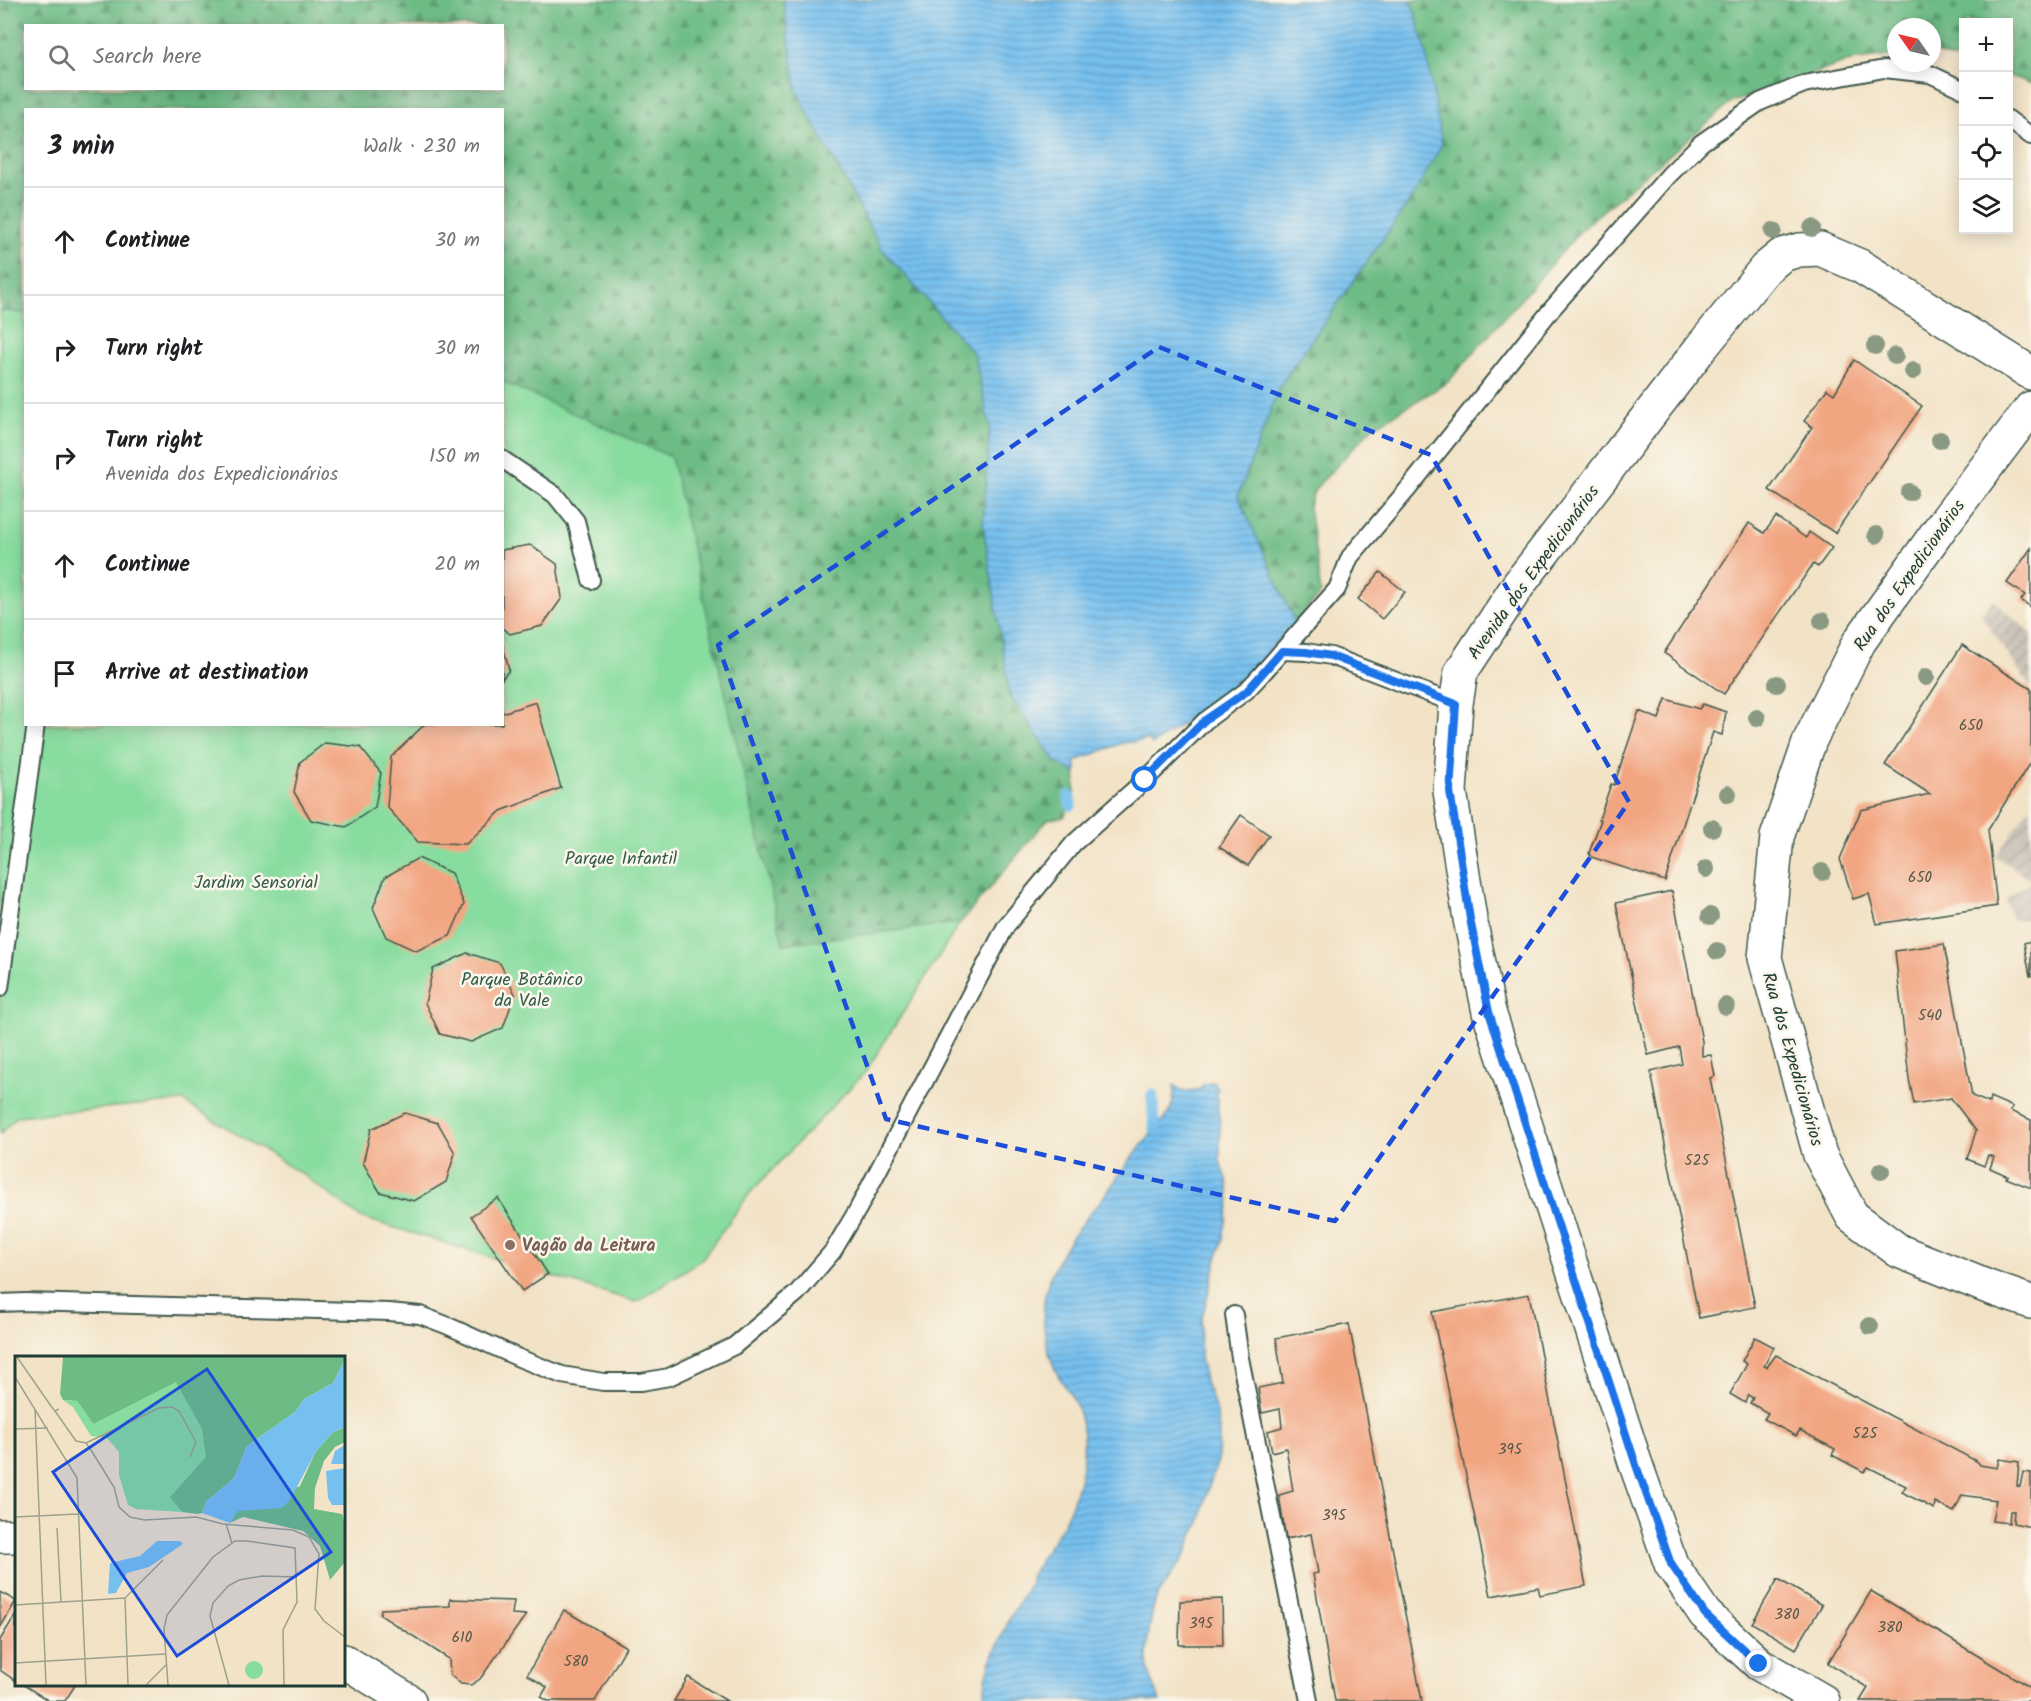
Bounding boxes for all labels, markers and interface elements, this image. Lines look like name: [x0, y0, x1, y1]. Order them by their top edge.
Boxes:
north arrow: [1887, 18, 1941, 72]
map controls: [1959, 18, 2013, 234]
button: +: [1959, 18, 2013, 72]
search box: [24, 24, 504, 90]
text: Search here: [93, 40, 201, 75]
icon: search: [45, 41, 78, 74]
button: −: [1959, 72, 2013, 126]
text: 3 min: [48, 126, 115, 168]
button: locate: [1959, 126, 2013, 180]
text: Walk · 230 m: [363, 131, 480, 163]
button: layers: [1959, 180, 2013, 234]
text: Continue: [105, 224, 190, 259]
icon: ahead: [48, 225, 81, 258]
text: 30 m: [435, 225, 480, 257]
text: Turn right: [105, 332, 203, 367]
icon: right: [48, 333, 81, 366]
text: 30 m: [435, 333, 480, 365]
text: Turn right: [105, 424, 203, 459]
icon: right: [48, 441, 81, 474]
text: 150 m: [429, 441, 480, 473]
text: Avenida dos Expedicionários: [105, 459, 338, 491]
street label: Avenida dos Expedicionários: [1461, 479, 1608, 666]
street label: Rua dos Expedicionários: [1847, 494, 1974, 658]
text: Continue: [105, 548, 190, 583]
icon: ahead: [48, 549, 81, 582]
text: 20 m: [434, 549, 480, 581]
text: Arrive at destination: [105, 656, 308, 691]
icon: arrive: [48, 657, 81, 690]
house number: 650: [1959, 714, 1983, 738]
route start: [1131, 766, 1157, 792]
park label: Parque Infantil: [565, 845, 678, 874]
house number: 650: [1908, 866, 1932, 890]
park label: Jardim Sensorial: [194, 869, 318, 898]
park label: Parque Botânico da Vale: [461, 966, 583, 1016]
street label: Rua dos Expedicionários: [1753, 969, 1830, 1150]
house number: 540: [1918, 1004, 1942, 1028]
house number: 525: [1685, 1149, 1710, 1173]
place label: Vagão da Leitura: [522, 1232, 656, 1261]
marker: Vagão da Leitura: [503, 1238, 517, 1252]
inset map: [15, 1356, 345, 1686]
house number: 525: [1853, 1422, 1878, 1446]
house number: 395: [1498, 1438, 1523, 1462]
house number: 395: [1322, 1504, 1347, 1528]
house number: 380: [1774, 1603, 1800, 1627]
house number: 395: [1189, 1612, 1214, 1636]
house number: 380: [1877, 1616, 1903, 1640]
house number: 610: [452, 1626, 473, 1650]
house number: 580: [564, 1650, 589, 1674]
route end: [1745, 1650, 1771, 1676]

